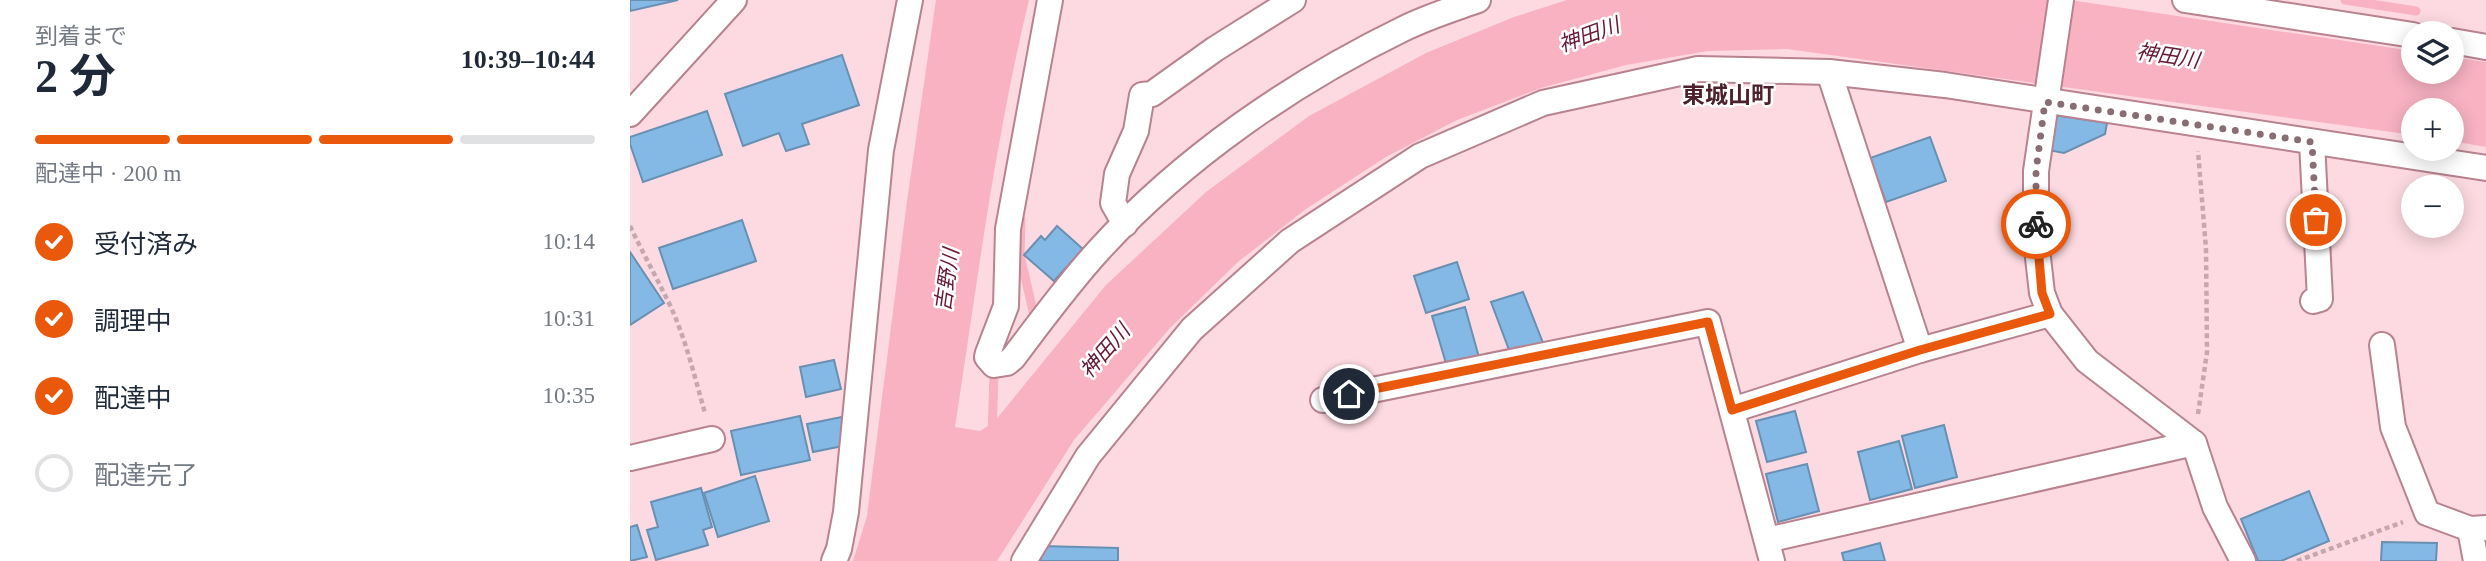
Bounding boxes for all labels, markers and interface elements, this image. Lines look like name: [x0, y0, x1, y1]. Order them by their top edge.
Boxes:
water label: 神田川: [1555, 12, 1625, 57]
map controls: [2401, 21, 2464, 238]
button: layers: [2401, 21, 2464, 84]
text: 到着まで: [35, 24, 127, 49]
water label: 神田川: [2135, 39, 2203, 73]
text: 10:39–10:44: [461, 45, 595, 74]
text: 2 分: [35, 51, 116, 102]
district label: 東城山町: [1682, 83, 1774, 108]
button: +: [2401, 98, 2464, 161]
text: 配達中 · 200 m: [35, 161, 181, 186]
button: −: [2401, 175, 2464, 238]
courier: [2001, 189, 2071, 259]
pin: [2286, 190, 2346, 250]
icon: bag: [2297, 201, 2335, 239]
icon: bike: [2017, 205, 2055, 243]
icon: check: [35, 223, 73, 261]
text: 10:14: [543, 229, 595, 254]
text: 受付済み: [94, 230, 198, 259]
water label: 吉野川: [931, 245, 964, 313]
icon: check: [35, 300, 73, 338]
text: 10:31: [543, 306, 595, 331]
text: 調理中: [94, 307, 172, 336]
water label: 神田川: [1075, 318, 1136, 383]
pin: [1319, 364, 1379, 424]
icon: home: [1330, 375, 1368, 413]
icon: check: [35, 377, 73, 415]
text: 10:35: [543, 383, 595, 408]
text: 配達中: [94, 384, 172, 413]
text: 配達完了: [94, 461, 198, 490]

